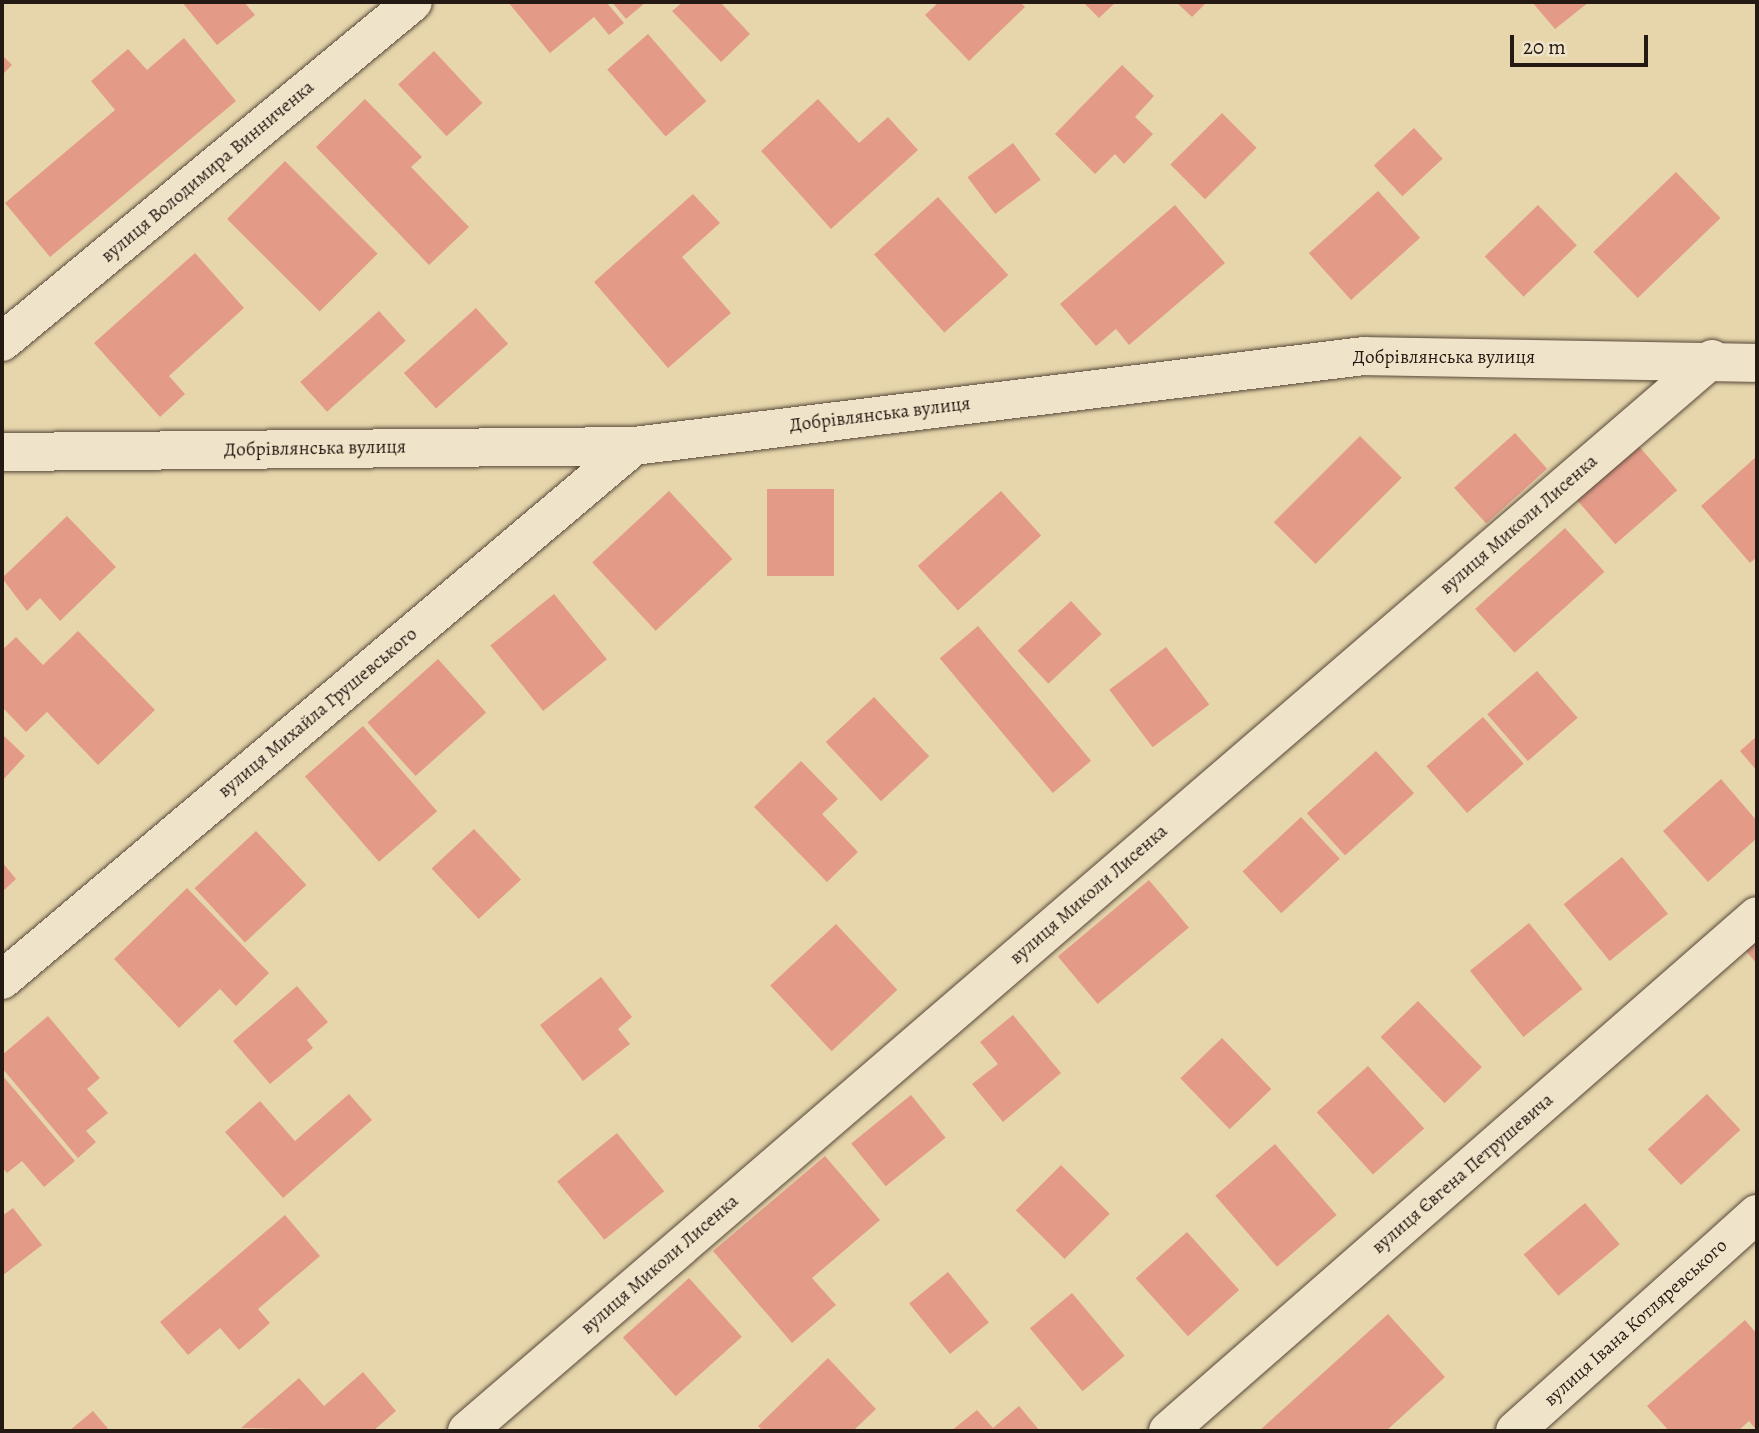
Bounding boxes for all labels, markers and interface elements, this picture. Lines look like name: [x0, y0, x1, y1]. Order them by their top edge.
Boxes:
scale bar: [1514, 21, 1652, 65]
text: 20 m: [1523, 33, 1566, 61]
street label: вулиця Володимира Винниченка: [97, 76, 319, 268]
street label: Добрівлянська вулиця: [1353, 347, 1535, 369]
street label: Добрівлянська вулиця: [788, 393, 972, 437]
street label: Добрівлянська вулиця: [224, 436, 406, 462]
street label: вулиця Миколи Лисенка: [1436, 450, 1602, 600]
street label: вулиця Михайла Грушевського: [214, 623, 422, 803]
street label: вулиця Миколи Лисенка: [1006, 820, 1172, 970]
street label: вулиця Євгена Петрушевича: [1368, 1089, 1558, 1259]
street label: вулиця Миколи Лисенка: [577, 1190, 743, 1340]
street label: вулиця Івана Котляревського: [1540, 1235, 1732, 1411]

